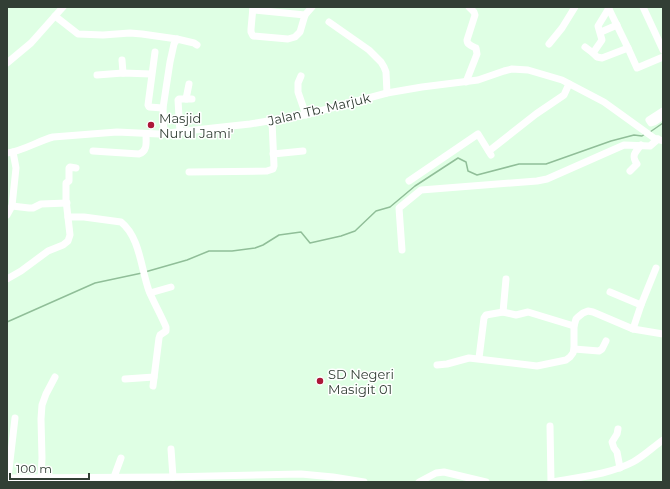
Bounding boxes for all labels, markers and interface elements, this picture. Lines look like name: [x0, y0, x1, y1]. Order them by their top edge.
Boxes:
street label: Jalan Tb. Marjuk: [265, 89, 372, 129]
place label: Masjid Nurul Jami': [159, 110, 233, 141]
marker: Masjid Nurul Jami': [146, 120, 156, 130]
place label: SD Negeri Masigit 01: [328, 366, 394, 397]
marker: SD Negeri Masigit 01: [315, 376, 325, 386]
scale bar: [10, 455, 89, 481]
text: 100 m: [16, 461, 52, 476]

